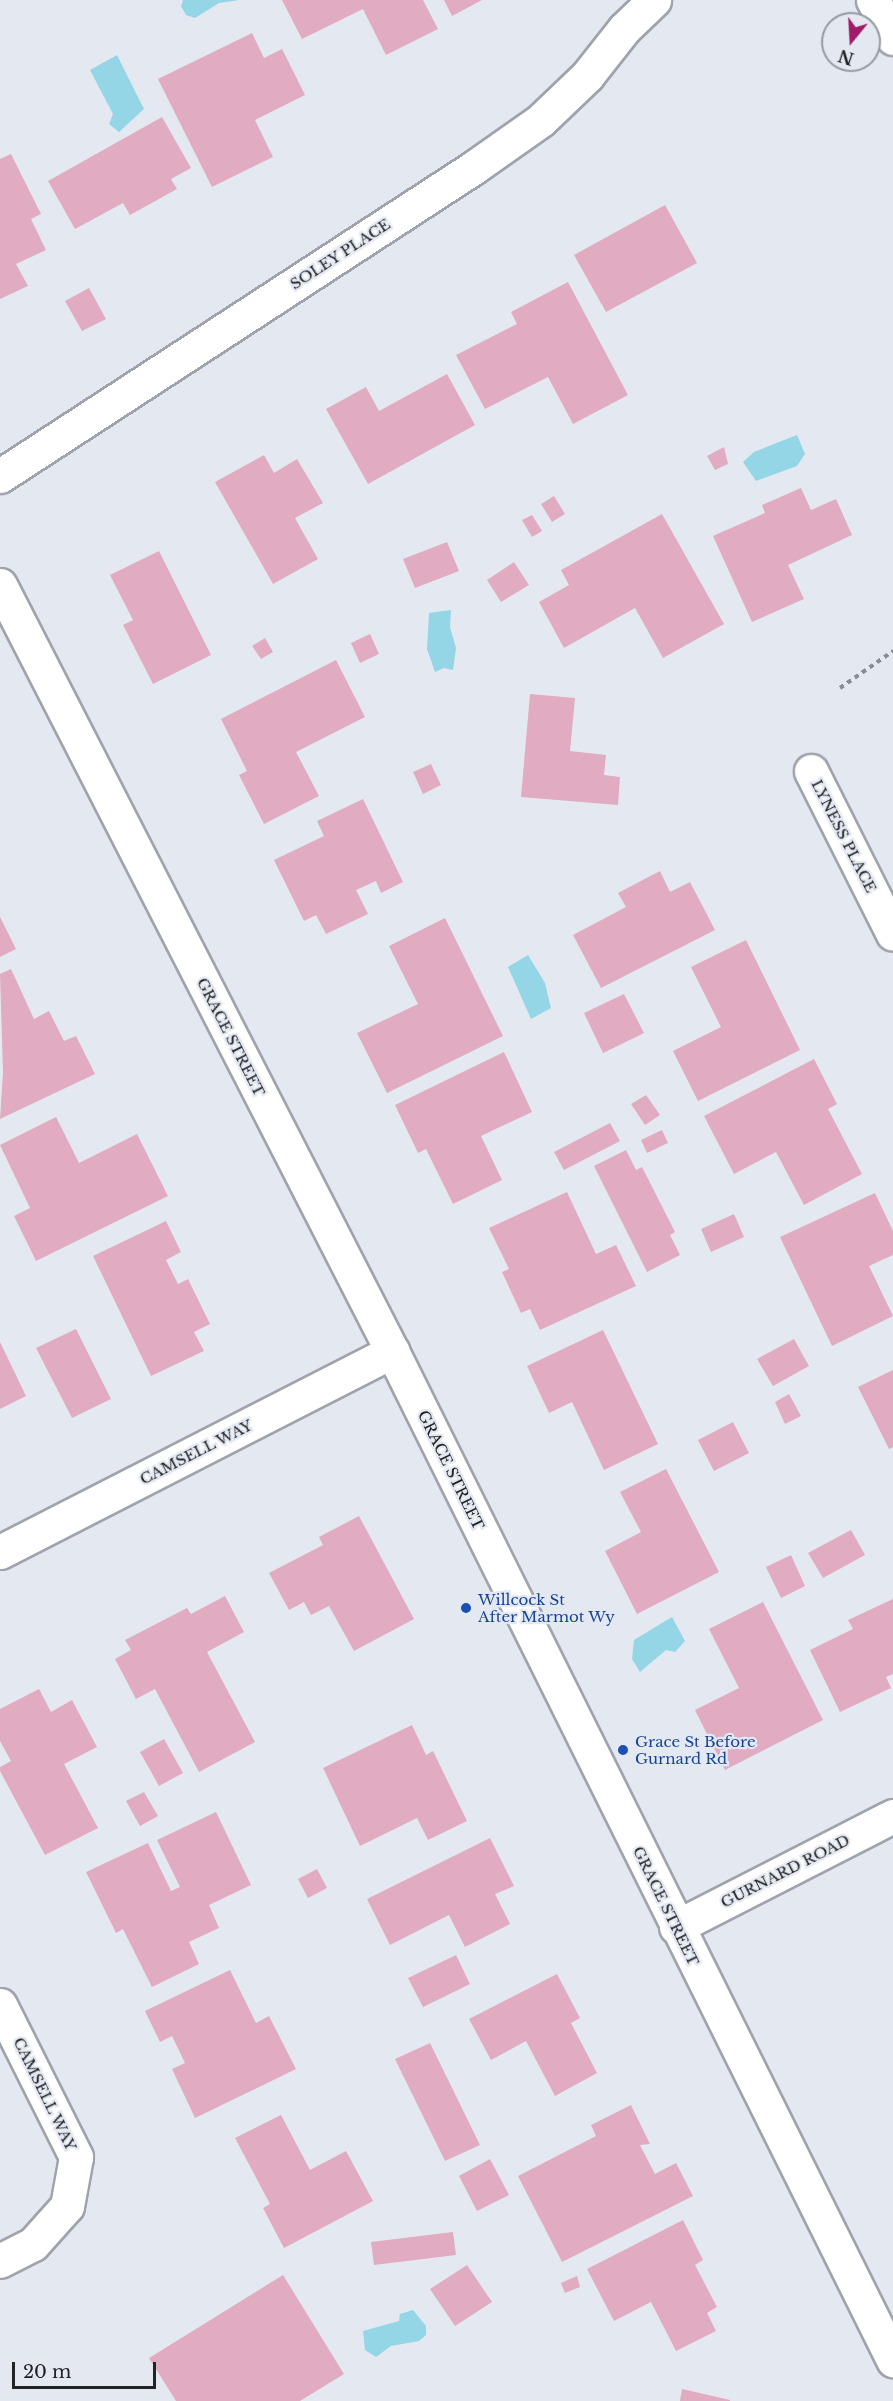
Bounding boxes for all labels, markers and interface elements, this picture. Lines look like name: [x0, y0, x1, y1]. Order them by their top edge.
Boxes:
north arrow: [821, 12, 881, 72]
text: N: [836, 45, 856, 69]
street label: SOLEY PLACE: [286, 215, 394, 293]
street label: LYNESS PLACE: [808, 777, 880, 895]
street label: GRACE STREET: [193, 975, 269, 1099]
street label: GRACE STREET: [414, 1407, 488, 1533]
street label: CAMSELL WAY: [136, 1416, 256, 1488]
place label: Willcock St After Marmot Wy: [478, 1590, 616, 1625]
marker: Willcock St After Marmot Wy: [459, 1601, 473, 1615]
place label: Grace St Before Gurnard Rd: [635, 1732, 756, 1767]
marker: Grace St Before Gurnard Rd: [616, 1743, 630, 1757]
street label: GURNARD ROAD: [718, 1831, 852, 1911]
street label: GRACE STREET: [629, 1843, 703, 1969]
street label: CAMSELL WAY: [10, 2034, 80, 2154]
scale bar: [15, 2350, 159, 2388]
text: 20 m: [23, 2361, 71, 2383]

